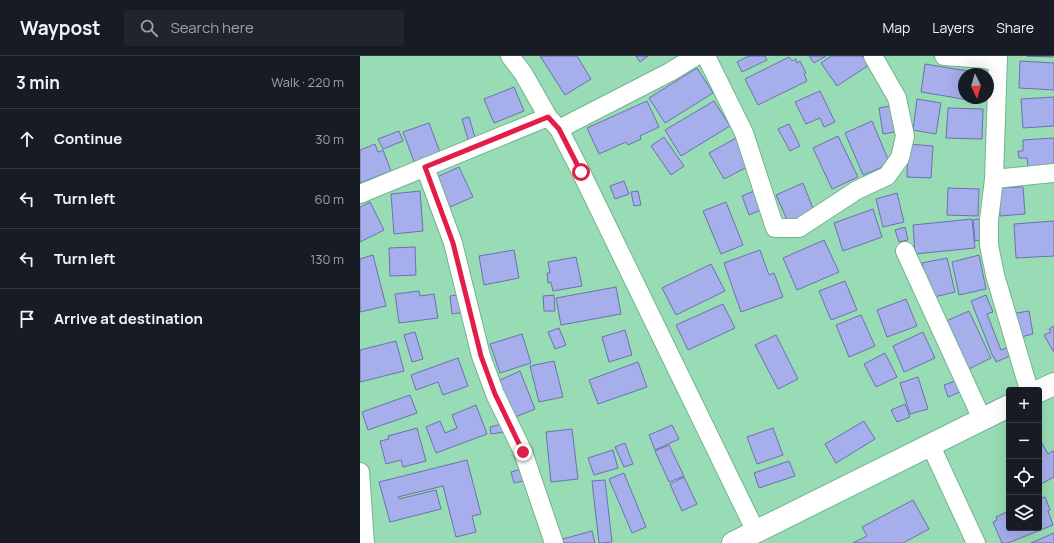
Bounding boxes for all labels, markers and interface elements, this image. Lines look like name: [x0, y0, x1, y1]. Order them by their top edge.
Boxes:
search box: [124, 10, 404, 46]
text: Waypost: [20, 15, 100, 41]
icon: search: [138, 17, 160, 39]
text: Search here: [170, 17, 254, 38]
text: Map: [882, 18, 910, 37]
text: Layers: [932, 18, 974, 37]
text: Share: [996, 18, 1034, 37]
north arrow: [958, 68, 994, 104]
text: 3 min: [16, 71, 60, 94]
text: Walk · 220 m: [271, 73, 344, 91]
icon: ahead: [16, 128, 38, 150]
text: Continue: [54, 128, 122, 149]
text: 30 m: [315, 130, 344, 148]
route start: [572, 163, 590, 181]
icon: left: [16, 188, 38, 210]
text: Turn left: [54, 188, 116, 209]
text: 60 m: [314, 190, 344, 208]
icon: left: [16, 248, 38, 270]
text: Turn left: [54, 248, 116, 269]
text: 130 m: [310, 250, 344, 268]
icon: arrive: [16, 308, 38, 330]
text: Arrive at destination: [54, 308, 203, 329]
map controls: [1006, 387, 1042, 531]
button: +: [1006, 387, 1042, 423]
button: −: [1006, 423, 1042, 459]
route end: [514, 443, 532, 461]
button: locate: [1006, 459, 1042, 495]
button: layers: [1006, 495, 1042, 531]

